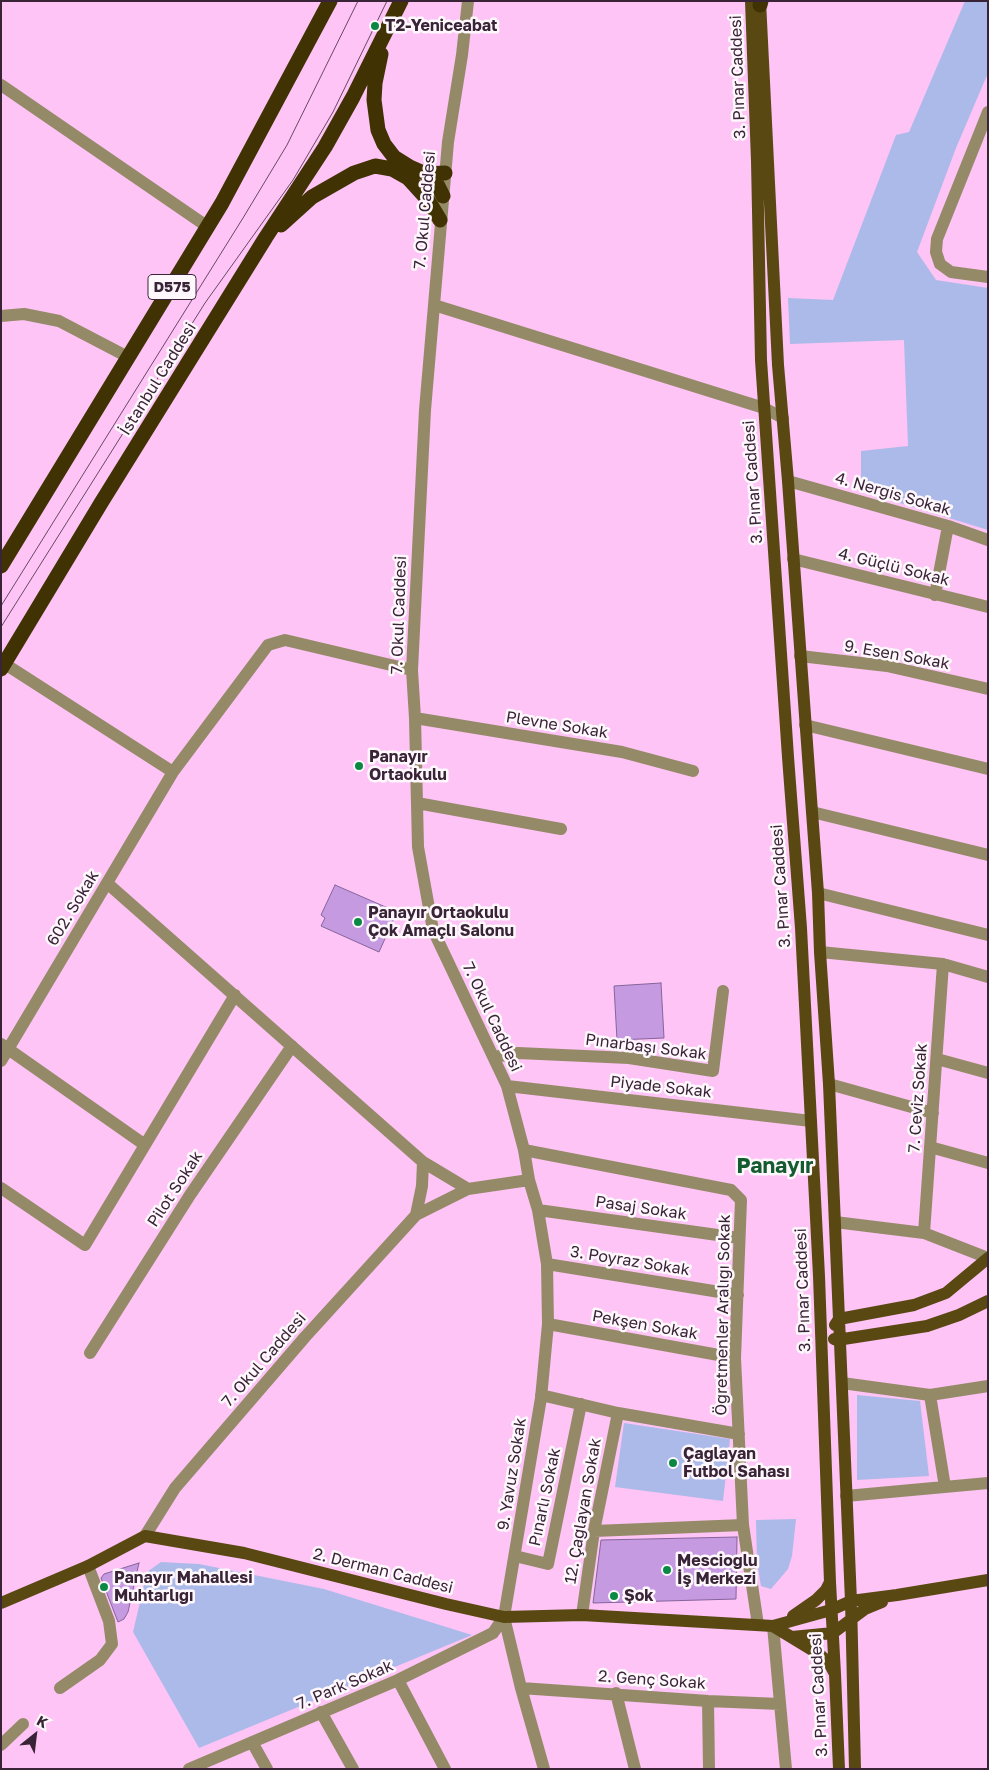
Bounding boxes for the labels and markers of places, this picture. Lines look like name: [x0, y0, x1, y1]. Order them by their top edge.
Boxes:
place label: T2-Yeniceabat: [385, 16, 497, 36]
marker: T2-Yeniceabat: [369, 20, 381, 32]
place label: Panayır Ortaokulu: [369, 747, 447, 785]
marker: Panayır Ortaokulu: [353, 760, 365, 772]
place label: Panayır Ortaokulu Çok Amaçlı Salonu: [368, 903, 514, 941]
marker: Panayır Ortaokulu Çok Amaçlı Salonu: [352, 916, 364, 928]
place label: Çağlayan Futbol Sahası: [683, 1444, 790, 1482]
marker: Çağlayan Futbol Sahası: [667, 1457, 679, 1469]
place label: Mescioğlu İş Merkezi: [677, 1551, 758, 1589]
marker: Mescioğlu İş Merkezi: [661, 1564, 673, 1576]
place label: Panayır Mahallesi Muhtarlığı: [114, 1568, 253, 1606]
marker: Panayır Mahallesi Muhtarlığı: [98, 1581, 110, 1593]
place label: Şok: [624, 1586, 654, 1606]
marker: Şok: [608, 1590, 620, 1602]

